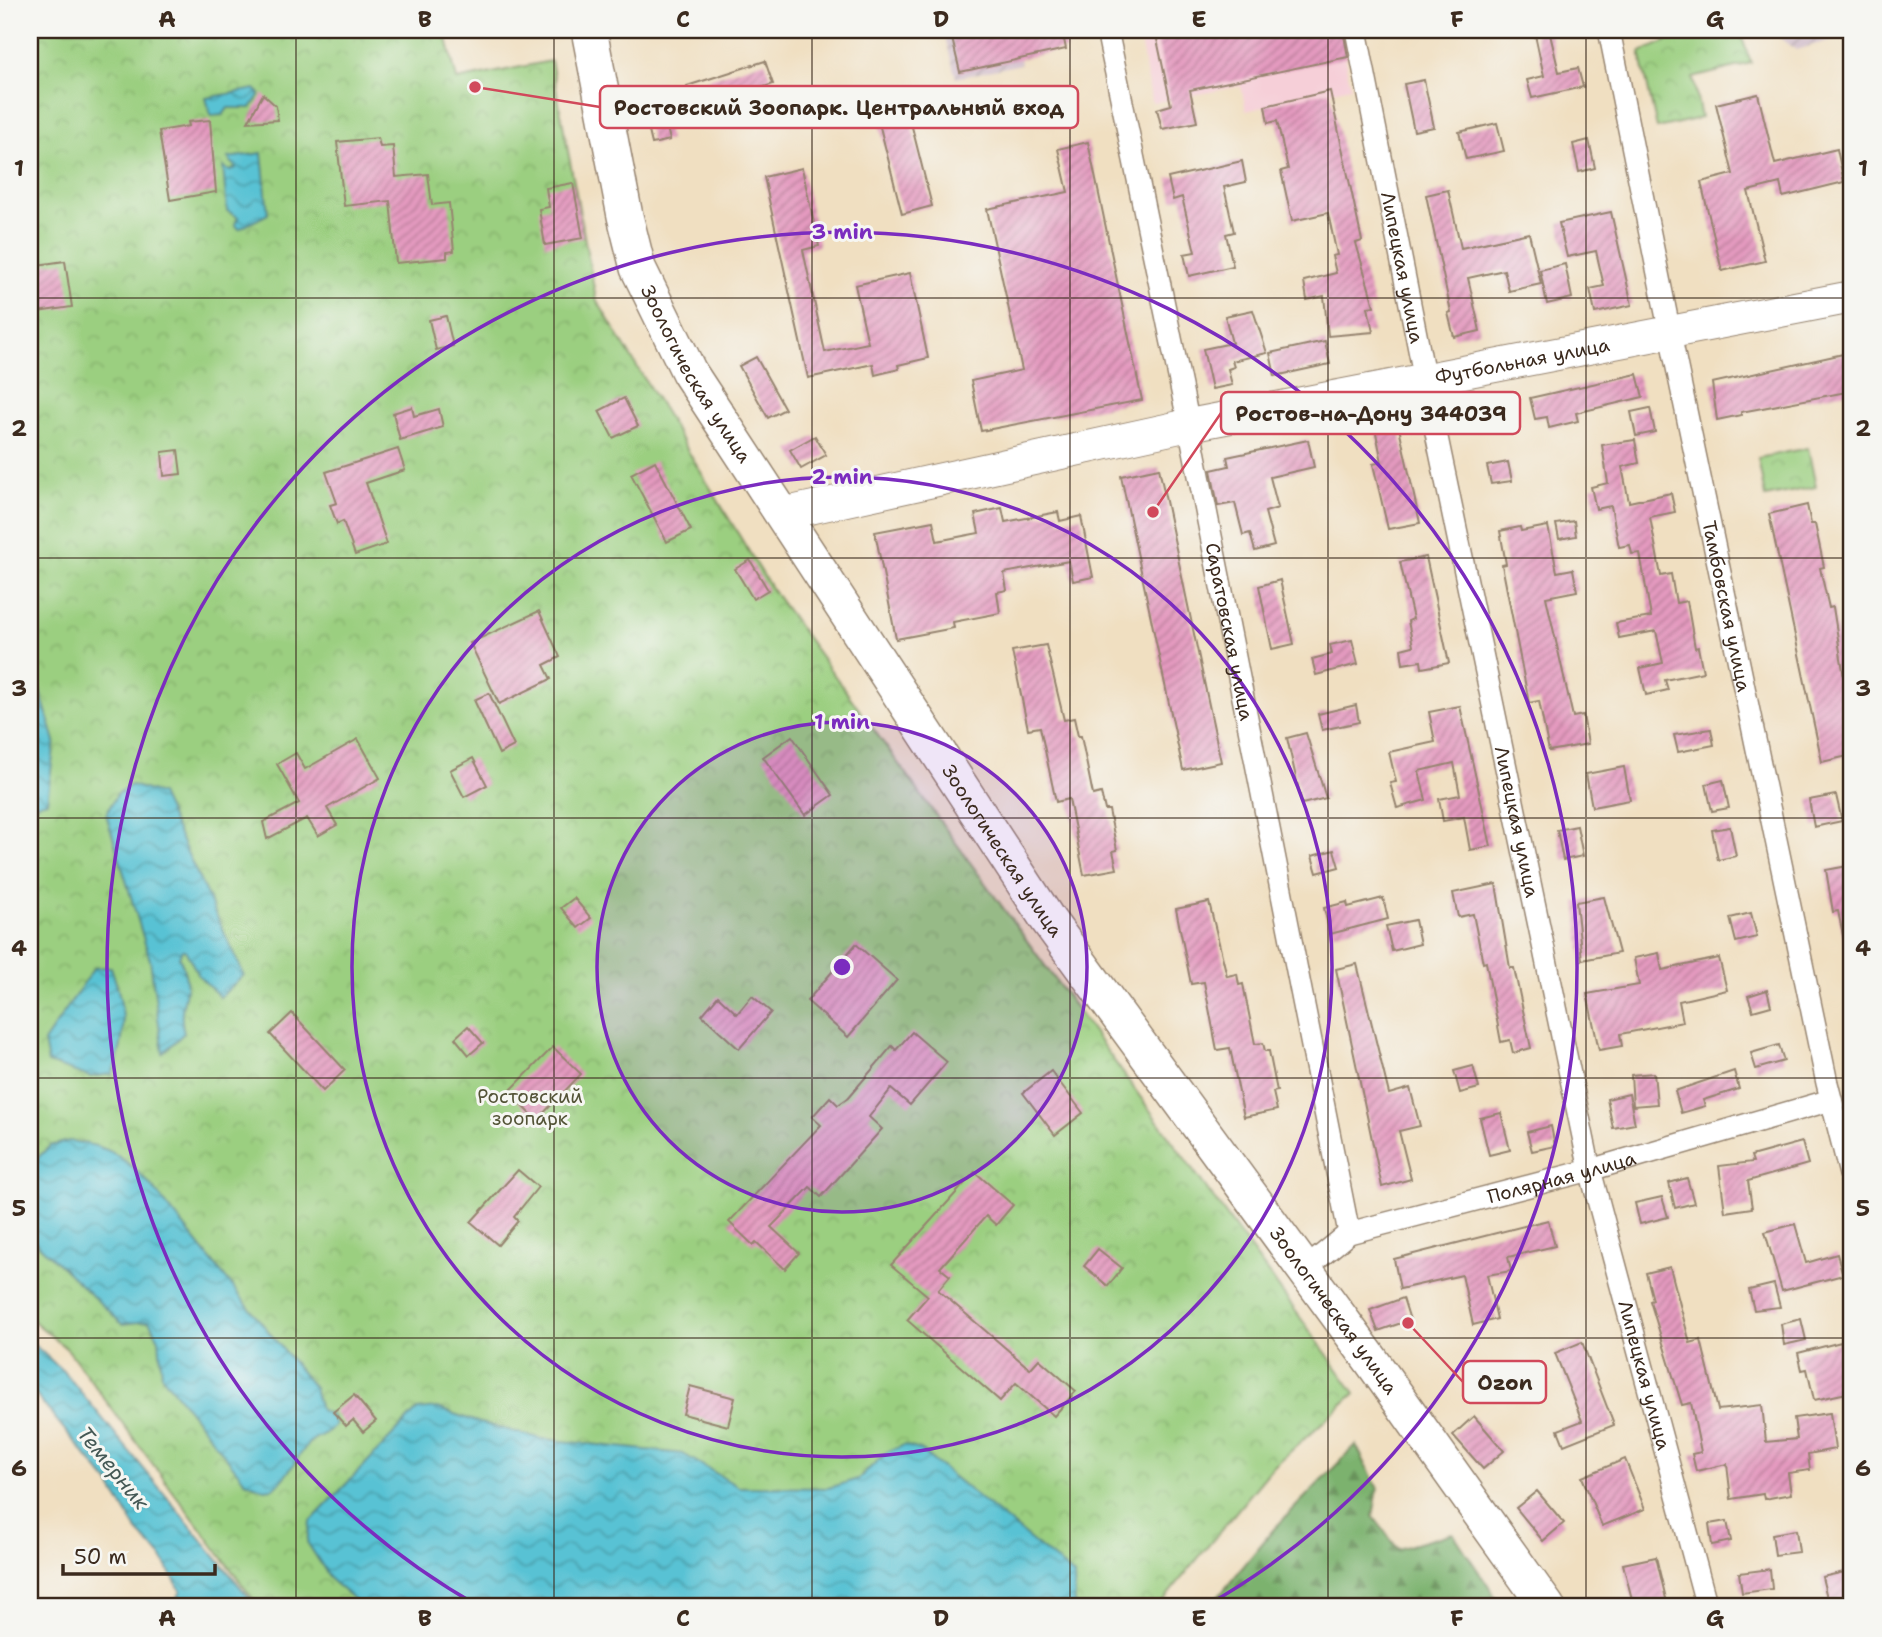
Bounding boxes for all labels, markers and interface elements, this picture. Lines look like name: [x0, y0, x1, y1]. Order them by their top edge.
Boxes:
text: A: [158, 4, 176, 34]
text: B: [418, 4, 432, 34]
text: C: [676, 4, 690, 34]
text: D: [933, 4, 949, 34]
text: E: [1191, 4, 1207, 34]
text: F: [1450, 4, 1464, 34]
text: G: [1706, 4, 1725, 34]
callout: Ростовский Зоопарк. Центральный вход: [600, 86, 1078, 128]
text: Ростовский Зоопарк. Центральный вход: [614, 94, 1065, 122]
text: 1: [14, 153, 24, 183]
text: 1: [1858, 153, 1868, 183]
street label: Липецкая улица: [1376, 189, 1430, 346]
text: 3 min: [811, 218, 873, 246]
street label: Зоологическая улица: [636, 281, 758, 468]
street label: Футбольная улица: [1433, 332, 1612, 390]
callout: Ростов-на-Дону 344039: [1221, 392, 1520, 434]
text: Ростов-на-Дону 344039: [1235, 400, 1507, 428]
text: 2: [11, 413, 27, 443]
text: 2: [1855, 413, 1871, 443]
text: 2 min: [811, 463, 873, 491]
street label: Тамбовская улица: [1697, 518, 1757, 694]
street label: Саратовская улица: [1200, 540, 1260, 723]
text: 3: [11, 673, 27, 703]
text: 3: [1855, 673, 1871, 703]
text: 1 min: [814, 708, 870, 736]
street label: Липецкая улица: [1489, 744, 1545, 900]
street label: Зоологическая улица: [937, 759, 1069, 942]
text: 4: [11, 933, 27, 963]
text: 4: [1855, 933, 1871, 963]
centre of rings: [830, 955, 854, 979]
park label: Ростовский зоопарк: [477, 1084, 583, 1131]
street label: Полярная улица: [1485, 1145, 1639, 1209]
text: 5: [12, 1193, 26, 1223]
text: 5: [1856, 1193, 1870, 1223]
street label: Зоологическая улица: [1265, 1221, 1404, 1399]
street label: Липецкая улица: [1613, 1297, 1677, 1453]
callout: Ozon: [1463, 1361, 1546, 1403]
text: Ozon: [1477, 1369, 1533, 1397]
water label: Темерник: [71, 1421, 156, 1516]
text: 6: [11, 1453, 27, 1483]
text: 6: [1855, 1453, 1871, 1483]
scale bar: [63, 1532, 215, 1576]
text: 50 m: [74, 1543, 127, 1571]
text: A: [158, 1603, 176, 1633]
text: B: [418, 1603, 432, 1633]
text: C: [676, 1603, 690, 1633]
text: D: [933, 1603, 949, 1633]
text: E: [1191, 1603, 1207, 1633]
text: F: [1450, 1603, 1464, 1633]
text: G: [1706, 1603, 1725, 1633]

